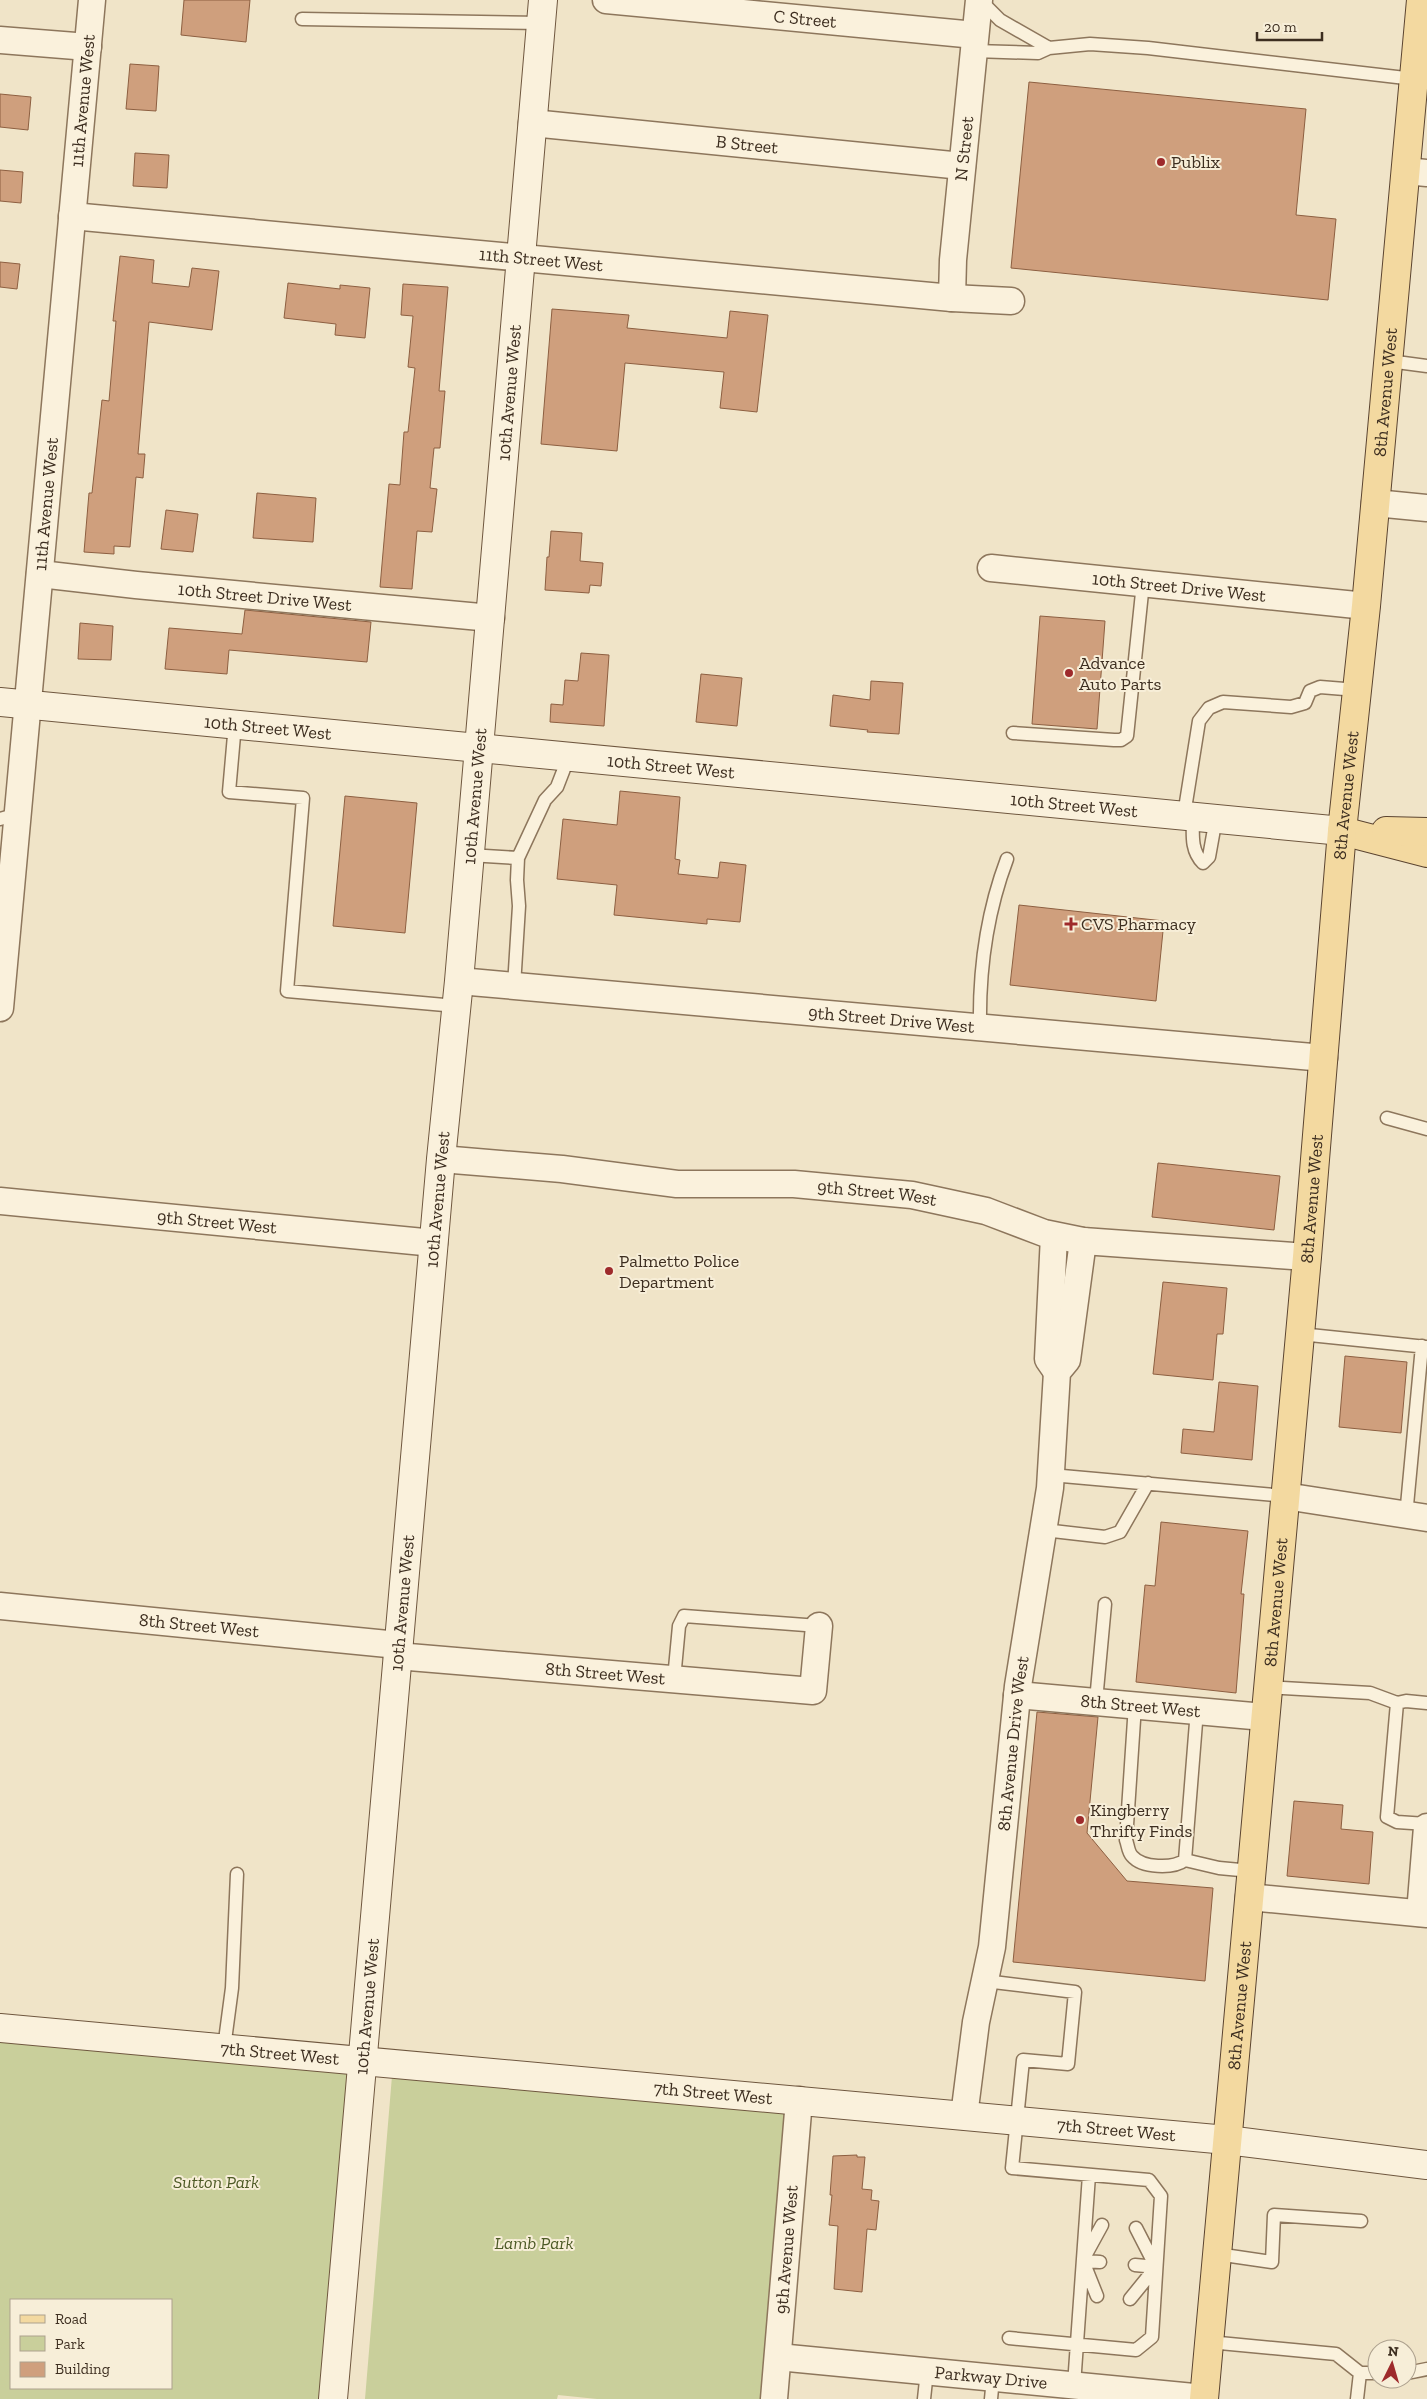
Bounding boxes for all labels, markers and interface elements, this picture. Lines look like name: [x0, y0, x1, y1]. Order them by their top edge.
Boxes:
street label: C Street: [773, 5, 838, 33]
scale bar: [1257, 10, 1322, 42]
text: 20 m: [1264, 18, 1297, 36]
street label: 11th Avenue West: [66, 33, 100, 168]
street label: N Street: [950, 115, 978, 182]
street label: B Street: [715, 130, 779, 159]
place label: Publix: [1171, 151, 1220, 173]
marker: Publix: [1155, 156, 1167, 168]
street label: 11th Street West: [478, 243, 604, 276]
street label: 10th Avenue West: [493, 323, 526, 462]
street label: 8th Avenue West: [1369, 326, 1402, 458]
street label: 11th Avenue West: [29, 436, 63, 572]
street label: 10th Street Drive West: [1091, 567, 1267, 607]
street label: 10th Street Drive West: [177, 578, 353, 616]
place label: Advance Auto Parts: [1079, 652, 1162, 695]
marker: Advance Auto Parts: [1063, 667, 1075, 679]
street label: 10th Street West: [203, 711, 333, 745]
street label: 10th Avenue West: [458, 727, 492, 865]
street label: 8th Avenue West: [1329, 729, 1364, 861]
street label: 10th Street West: [606, 749, 736, 784]
street label: 10th Street West: [1009, 788, 1139, 822]
place label: CVS Pharmacy: [1081, 913, 1197, 935]
marker: CVS Pharmacy: [1065, 918, 1077, 930]
street label: 9th Street Drive West: [807, 1001, 976, 1038]
street label: 10th Avenue West: [421, 1130, 455, 1269]
street label: 8th Avenue West: [1295, 1133, 1328, 1264]
street label: 9th Street West: [816, 1175, 939, 1211]
street label: 9th Street West: [156, 1205, 278, 1239]
place label: Palmetto Police Department: [619, 1250, 739, 1293]
marker: Palmetto Police Department: [603, 1265, 615, 1277]
street label: 10th Avenue West: [385, 1533, 419, 1672]
street label: 8th Avenue West: [1259, 1536, 1293, 1668]
street label: 8th Street West: [138, 1609, 260, 1642]
street label: 8th Avenue Drive West: [993, 1654, 1034, 1832]
street label: 8th Street West: [544, 1658, 666, 1690]
street label: 8th Street West: [1080, 1690, 1202, 1722]
place label: Kingberry Thrifty Finds: [1090, 1799, 1192, 1842]
marker: Kingberry Thrifty Finds: [1074, 1814, 1086, 1826]
street label: 10th Avenue West: [350, 1937, 384, 2076]
street label: 8th Avenue West: [1223, 1940, 1256, 2071]
street label: 7th Street West: [219, 2037, 340, 2070]
street label: 7th Street West: [653, 2077, 774, 2109]
street label: 7th Street West: [1056, 2114, 1177, 2146]
park label: Sutton Park: [173, 2171, 259, 2193]
street label: 9th Avenue West: [770, 2184, 803, 2315]
park label: Lamb Park: [495, 2232, 573, 2254]
legend: [10, 2299, 172, 2389]
text: Road: [55, 2310, 88, 2328]
text: Park: [55, 2335, 85, 2353]
north arrow: [1367, 2339, 1417, 2389]
text: N: [1387, 2343, 1399, 2361]
text: Building: [55, 2360, 110, 2378]
street label: Parkway Drive: [934, 2361, 1048, 2394]

